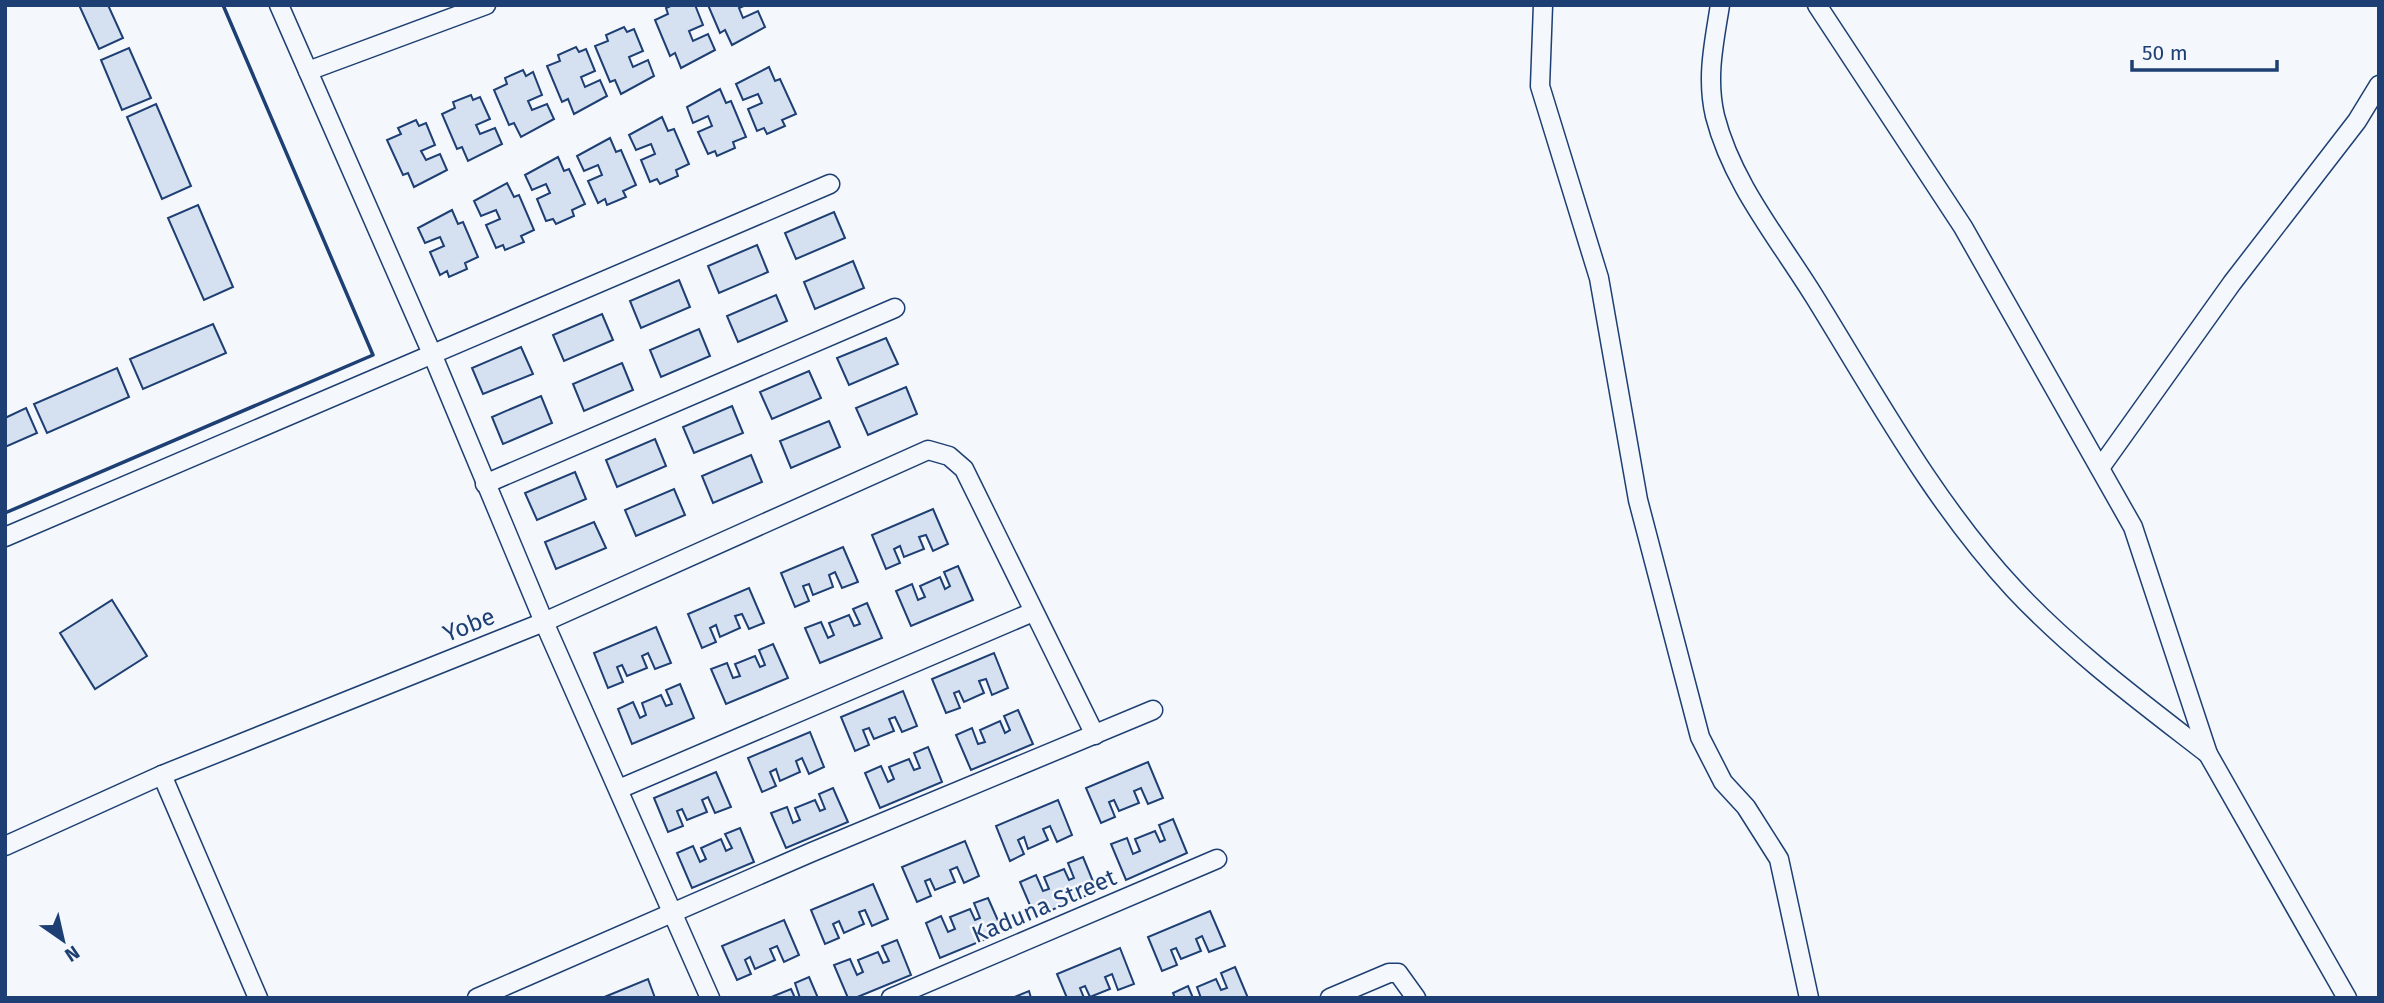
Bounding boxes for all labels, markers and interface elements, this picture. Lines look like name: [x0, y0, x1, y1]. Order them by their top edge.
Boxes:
scale bar: [2132, 28, 2277, 72]
text: 50 m: [2142, 40, 2188, 66]
street label: Yobe: [439, 602, 499, 648]
street label: Kaduna Street: [968, 863, 1121, 949]
north arrow: [28, 905, 98, 975]
text: N: [61, 941, 84, 967]

